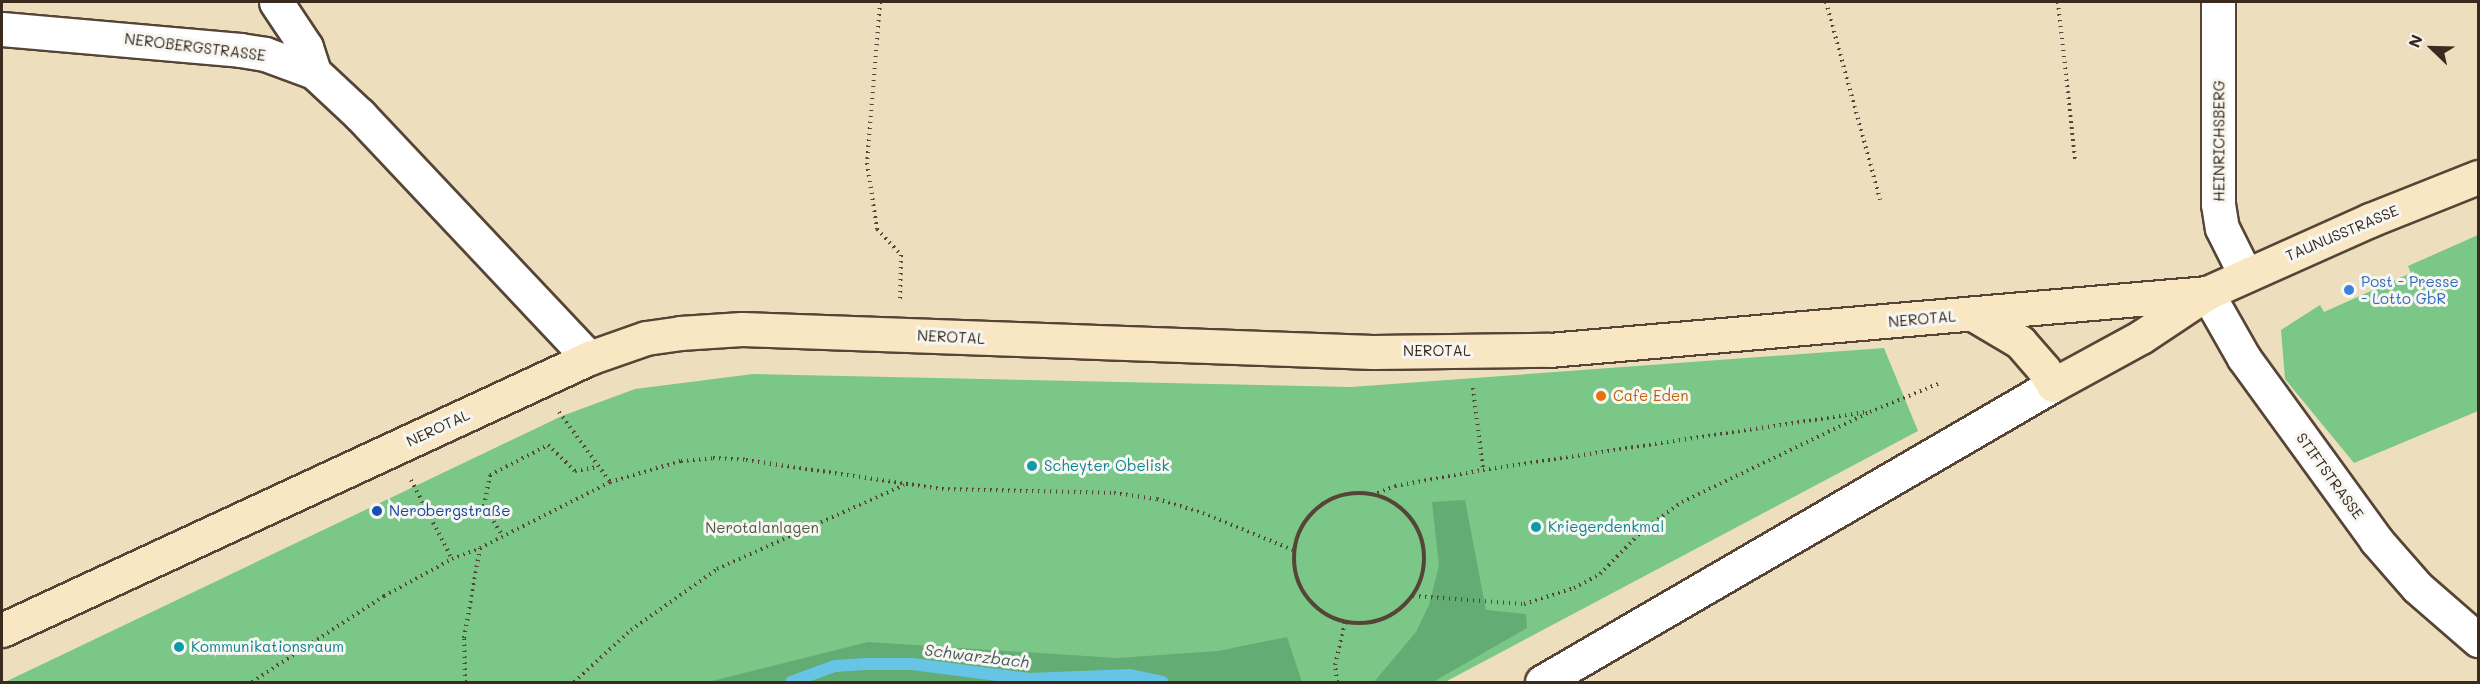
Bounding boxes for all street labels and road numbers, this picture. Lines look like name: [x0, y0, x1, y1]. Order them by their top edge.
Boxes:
street label: NEROBERGSTRASSE: [123, 29, 267, 65]
street label: HEINRICHSBERG: [2210, 80, 2228, 202]
street label: TAUNUSSTRASSE: [2283, 201, 2401, 265]
street label: NEROTAL: [1887, 307, 1957, 331]
street label: NEROTAL: [917, 326, 985, 348]
street label: NEROTAL: [1403, 342, 1471, 360]
street label: NEROTAL: [403, 406, 473, 450]
street label: STIFTSTRASSE: [2293, 429, 2367, 523]

